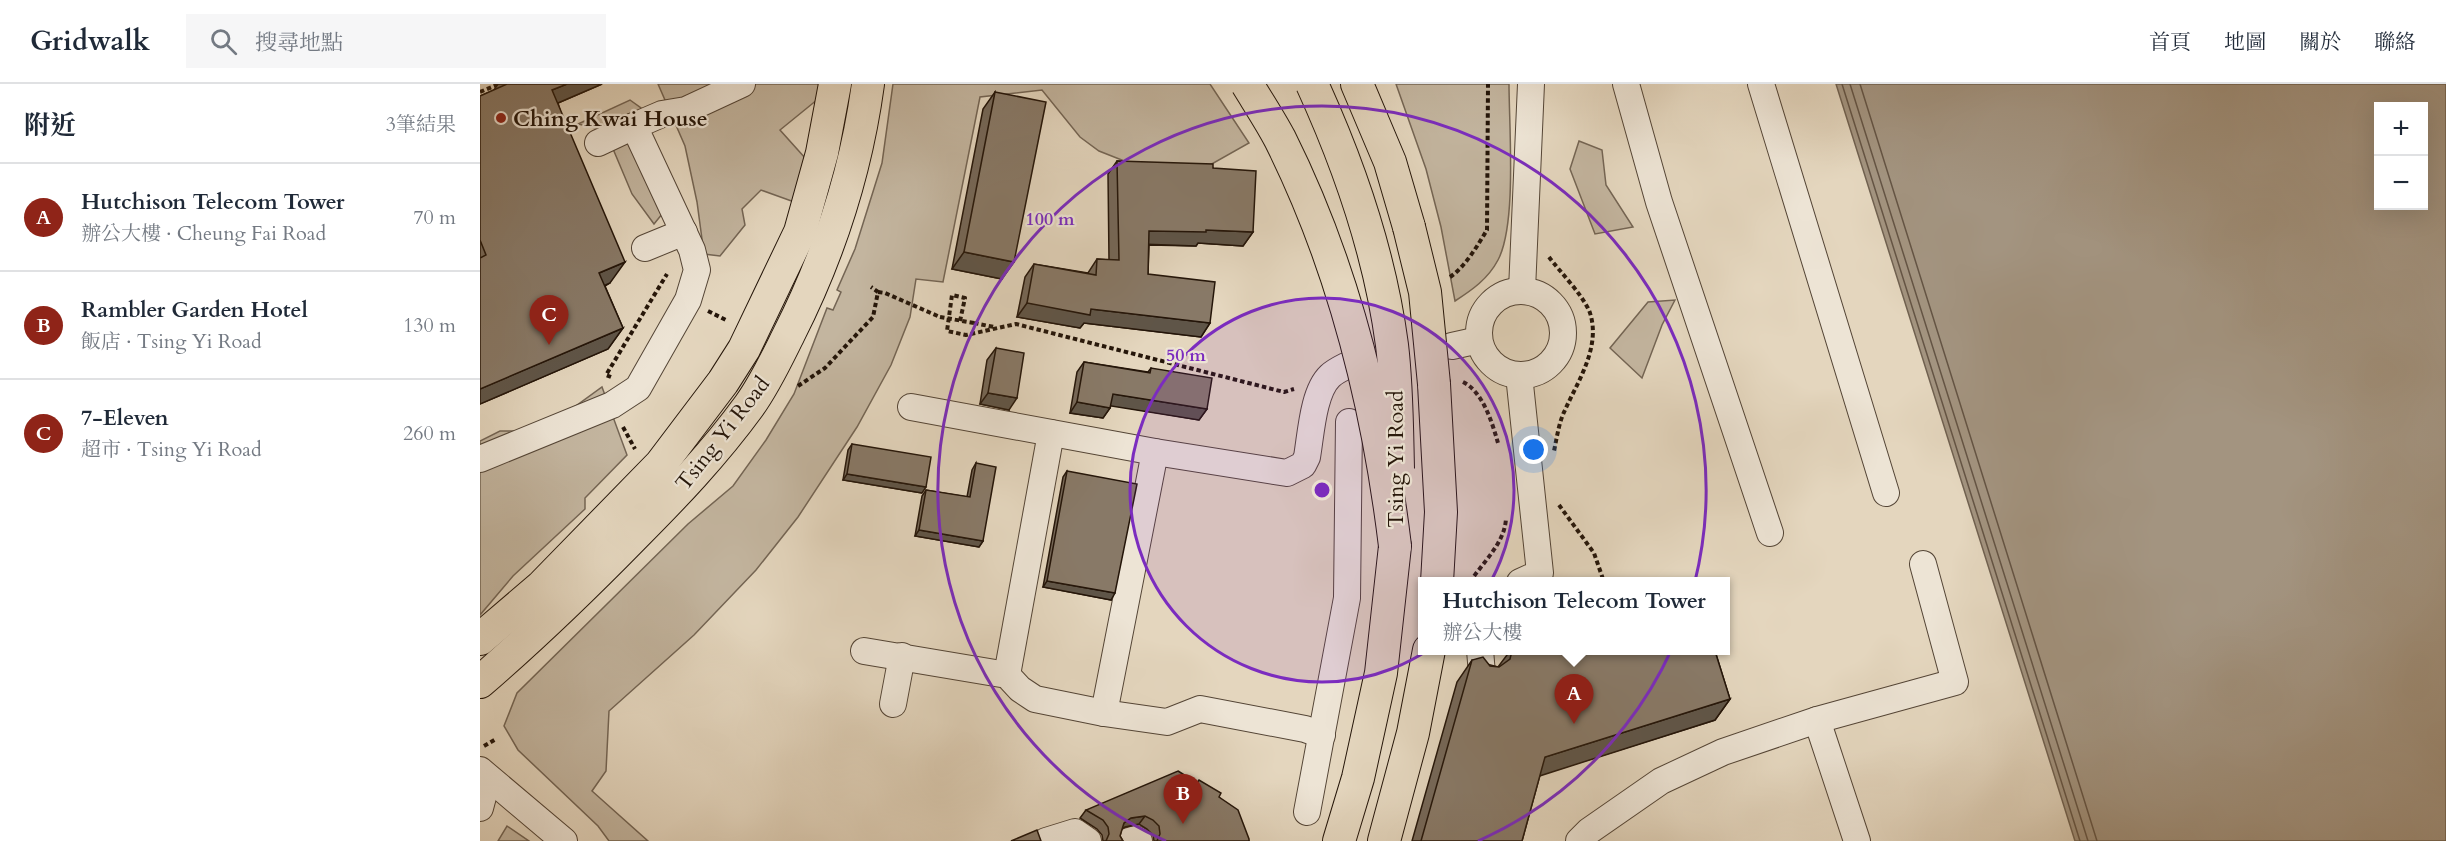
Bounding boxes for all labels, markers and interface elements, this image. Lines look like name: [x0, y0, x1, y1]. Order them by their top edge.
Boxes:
search box: [186, 14, 606, 68]
text: Gridwalk: [30, 22, 150, 60]
icon: search: [207, 25, 240, 58]
text: 搜尋地點: [255, 28, 343, 58]
text: 首頁: [2149, 28, 2191, 57]
text: 地圖: [2224, 28, 2266, 57]
text: 關於: [2299, 28, 2341, 57]
text: 聯絡: [2374, 28, 2416, 57]
map controls: [2374, 102, 2428, 210]
button: +: [2374, 102, 2428, 156]
place label: Ching Kwai House: [513, 104, 708, 134]
text: 附近: [24, 108, 76, 143]
text: 3筆結果: [386, 111, 456, 138]
marker: Ching Kwai House: [494, 111, 508, 125]
button: −: [2374, 156, 2428, 210]
text: Hutchison Telecom Tower: [81, 187, 345, 217]
text: A: [36, 204, 51, 231]
text: 70 m: [413, 204, 456, 231]
text: 100 m: [1025, 207, 1075, 232]
text: 辦公大樓 · Cheung Fai Road: [81, 220, 326, 247]
text: Rambler Garden Hotel: [81, 295, 308, 325]
pin: C: [530, 296, 568, 345]
text: B: [36, 312, 51, 339]
text: 130 m: [403, 312, 456, 339]
text: 飯店 · Tsing Yi Road: [81, 328, 262, 355]
text: 50 m: [1166, 343, 1206, 368]
street label: Tsing Yi Road: [669, 370, 777, 497]
street label: Tsing Yi Road: [1381, 390, 1411, 528]
text: 7-Eleven: [81, 403, 169, 433]
text: C: [36, 420, 51, 447]
text: 260 m: [403, 420, 456, 447]
your location: [1519, 435, 1548, 464]
text: 超市 · Tsing Yi Road: [81, 436, 262, 463]
centre of rings: [1312, 480, 1332, 500]
popup: [1418, 577, 1730, 655]
text: Hutchison Telecom Tower: [1442, 586, 1706, 616]
text: 辦公大樓: [1442, 619, 1522, 646]
pin: A: [1554, 674, 1594, 724]
pin: B: [1164, 774, 1202, 824]

